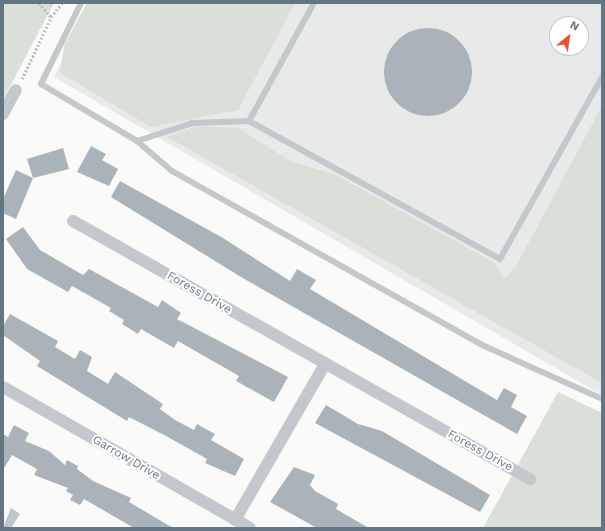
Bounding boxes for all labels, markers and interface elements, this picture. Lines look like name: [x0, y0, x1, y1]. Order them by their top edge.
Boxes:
north arrow: [549, 16, 589, 56]
text: N: [568, 18, 581, 34]
street label: Foress Drive: [164, 269, 234, 317]
street label: Foress Drive: [445, 427, 515, 475]
street label: Garrow Drive: [89, 433, 163, 483]

